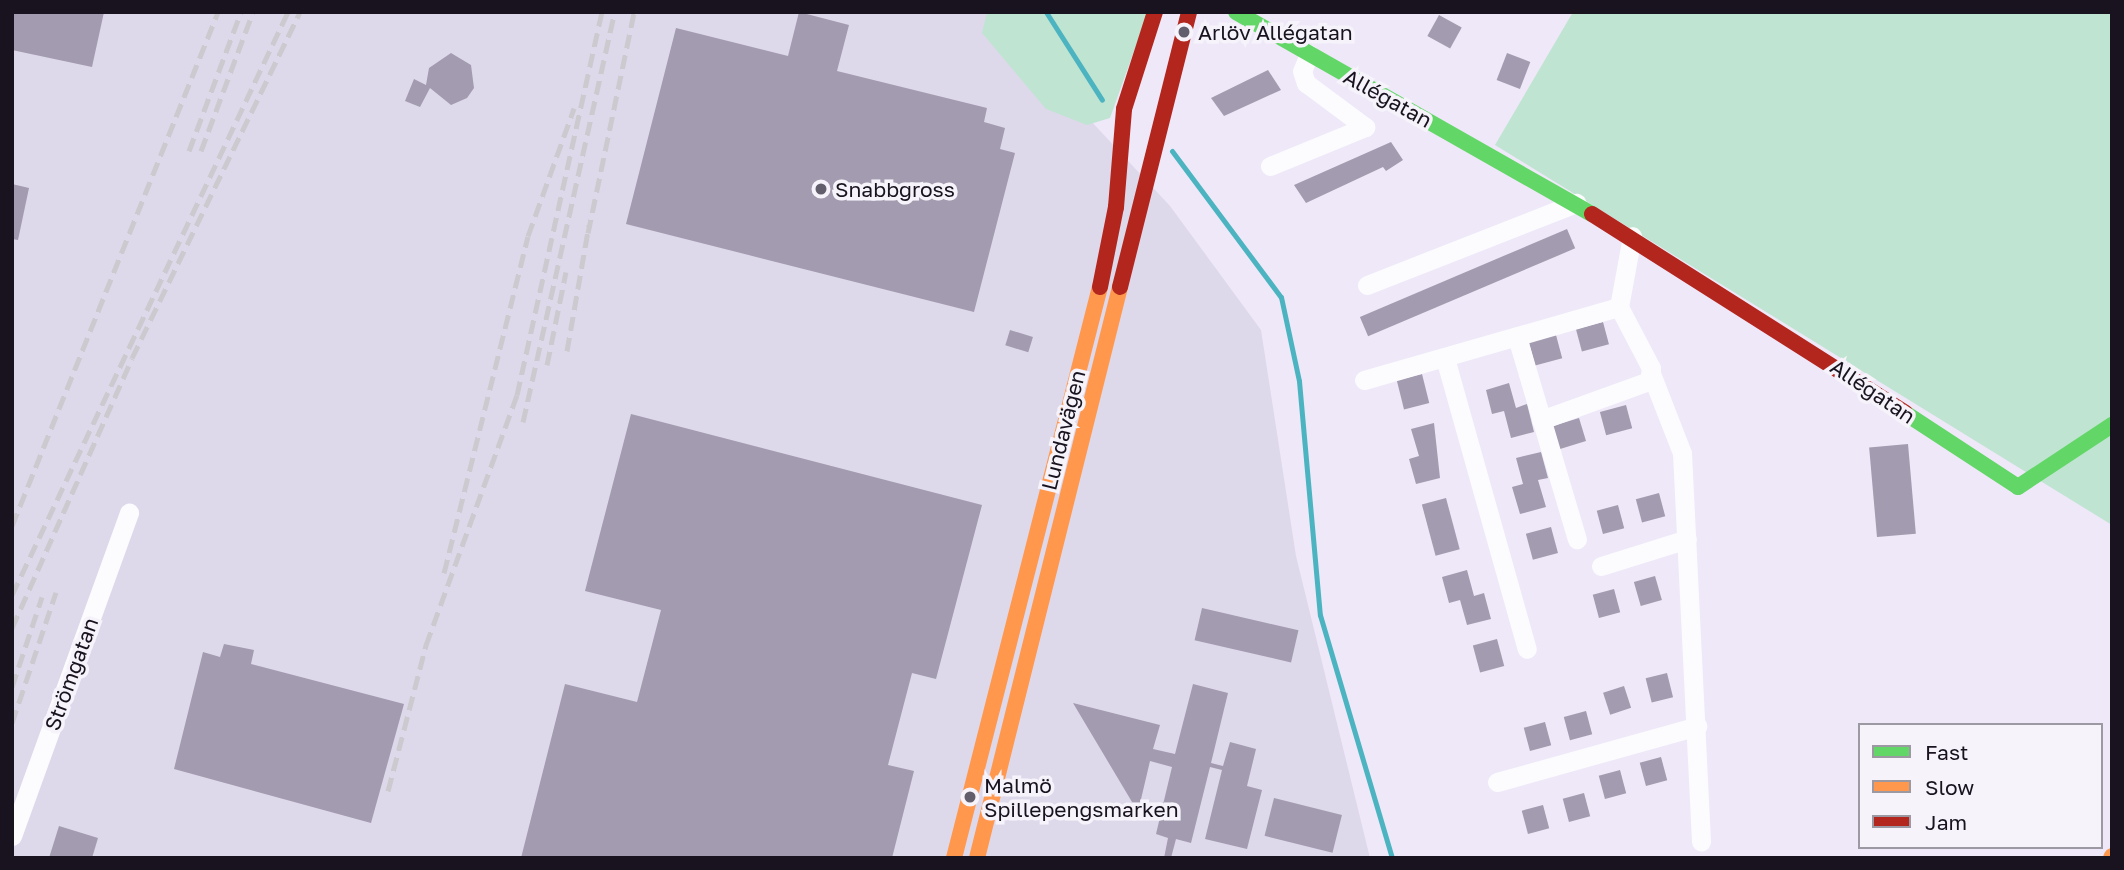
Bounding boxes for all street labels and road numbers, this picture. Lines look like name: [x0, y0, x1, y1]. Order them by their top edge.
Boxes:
street label: Allégatan: [1340, 64, 1436, 132]
street label: Allégatan: [1826, 353, 1920, 429]
street label: Lundavägen: [1036, 367, 1090, 493]
street label: Strömgatan: [39, 614, 103, 734]

